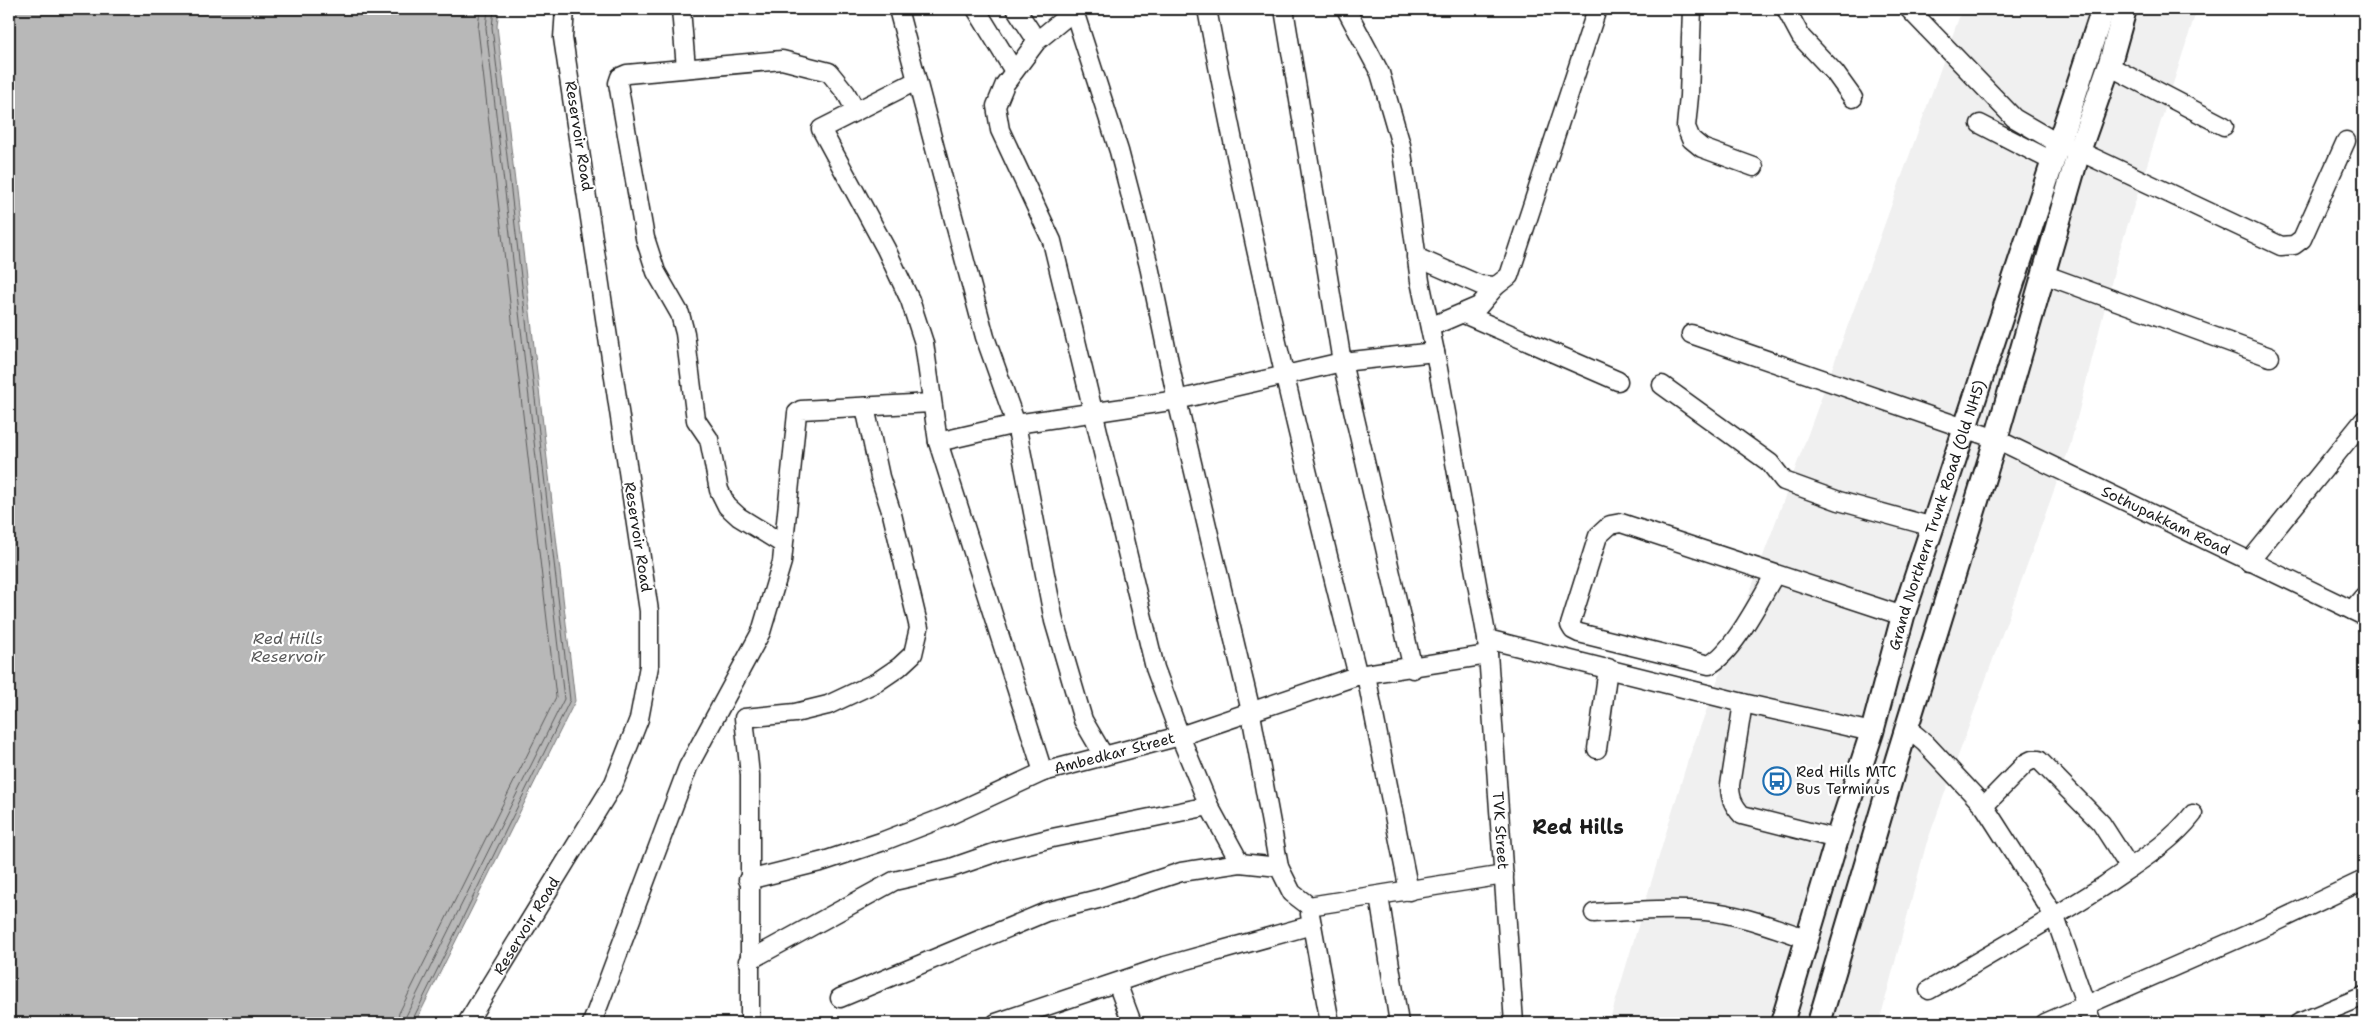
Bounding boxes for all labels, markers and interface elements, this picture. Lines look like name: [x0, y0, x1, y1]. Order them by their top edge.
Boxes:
street label: Reservoir Road: [560, 79, 598, 193]
street label: Grand Northern Trunk Road (Old NH5): [1884, 378, 1990, 653]
street label: Reservoir Road: [619, 480, 657, 594]
street label: Sothupakkam Road: [2098, 481, 2234, 560]
water label: Red Hills Reservoir: [251, 628, 326, 667]
street label: Ambedkar Street: [1052, 728, 1177, 779]
place label: Red Hills MTC Bus Terminus: [1796, 762, 1897, 799]
bus stop icon: Red Hills MTC Bus Terminus: [1762, 766, 1792, 796]
street label: TVK Street: [1488, 791, 1513, 870]
district label: Red Hills: [1532, 814, 1624, 840]
street label: Reservoir Road: [489, 873, 564, 979]

